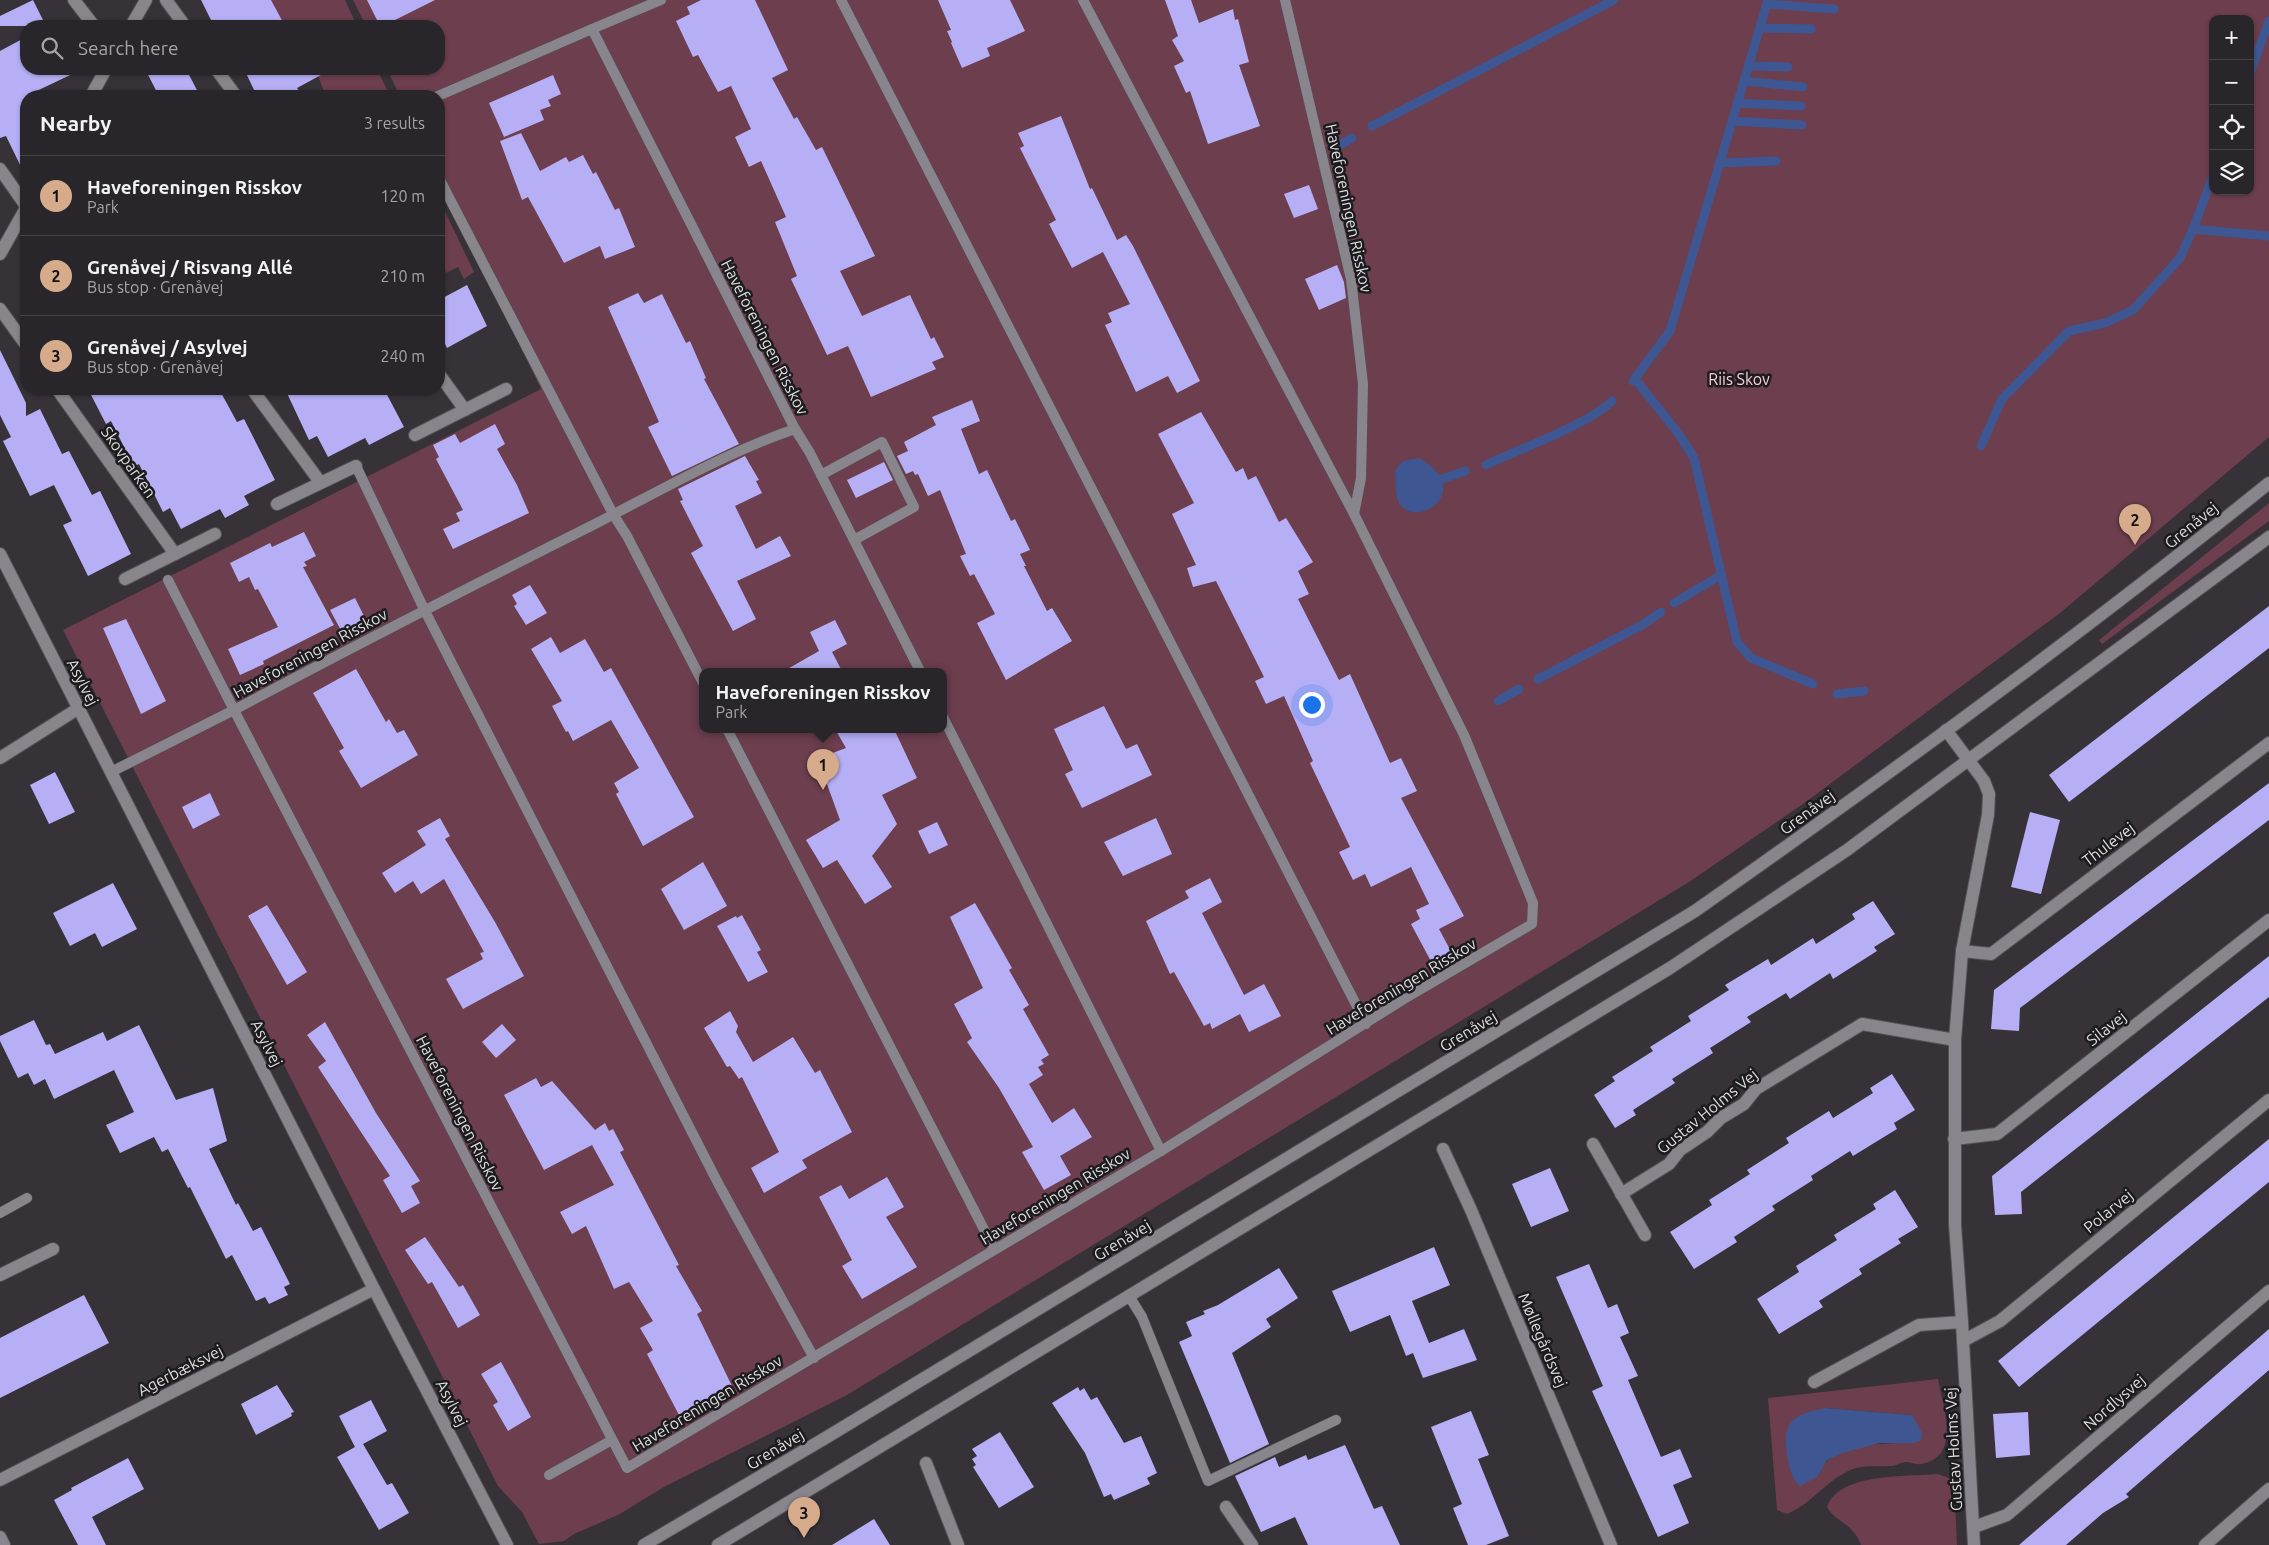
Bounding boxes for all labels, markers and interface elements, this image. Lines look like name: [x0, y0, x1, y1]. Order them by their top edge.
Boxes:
map controls: [2209, 15, 2254, 195]
button: +: [2209, 15, 2254, 60]
search box: [20, 20, 445, 75]
icon: search: [38, 34, 66, 62]
text: Search here: [78, 37, 178, 59]
button: −: [2209, 60, 2254, 105]
button: locate: [2209, 105, 2254, 150]
text: Nearby: [40, 111, 111, 135]
text: 3 results: [364, 114, 425, 132]
street label: Haveforeningen Risskov: [1322, 122, 1376, 294]
button: layers: [2209, 150, 2254, 195]
text: Haveforeningen Risskov: [87, 176, 302, 198]
text: 1: [51, 187, 61, 205]
text: 120 m: [380, 187, 425, 205]
text: Park: [87, 198, 119, 216]
text: Grenåvej / Risvang Allé: [87, 256, 293, 278]
street label: Haveforeningen Risskov: [718, 256, 812, 418]
text: 2: [51, 267, 61, 285]
text: 210 m: [380, 267, 425, 285]
text: Bus stop · Grenåvej: [87, 278, 223, 296]
text: Grenåvej / Asylvej: [87, 336, 248, 358]
text: 3: [51, 347, 61, 365]
text: 240 m: [380, 347, 425, 365]
text: Bus stop · Grenåvej: [87, 358, 223, 376]
park label: Riis Skov: [1708, 370, 1770, 388]
street label: Skovparken: [98, 423, 160, 501]
street label: Grenåvej: [2161, 498, 2221, 552]
pin: 2: [2119, 504, 2151, 545]
street label: Haveforeningen Risskov: [230, 605, 390, 701]
street label: Asylvej: [64, 656, 102, 708]
popup: [699, 668, 947, 733]
text: Haveforeningen Risskov: [716, 681, 930, 703]
your location: [1299, 692, 1325, 718]
text: Park: [716, 703, 747, 721]
pin: 1: [807, 749, 839, 790]
street label: Grenåvej: [1776, 786, 1838, 838]
street label: Thulevej: [2078, 819, 2138, 869]
street label: Haveforeningen Risskov: [1323, 934, 1479, 1038]
street label: Grenåvej: [1436, 1007, 1500, 1055]
street label: Silavej: [2083, 1007, 2129, 1049]
street label: Asylvej: [248, 1017, 286, 1069]
street label: Haveforeningen Risskov: [413, 1032, 507, 1194]
street label: Gustav Holms Vej: [1653, 1065, 1761, 1157]
street label: Haveforeningen Risskov: [977, 1144, 1133, 1248]
street label: Polarvej: [2080, 1186, 2136, 1236]
street label: Grenåvej: [1090, 1216, 1154, 1264]
street label: Møllegårdsvej: [1515, 1290, 1571, 1390]
street label: Agerbæksvej: [134, 1341, 226, 1399]
street label: Haveforeningen Risskov: [629, 1351, 785, 1455]
street label: Nordlysvej: [2080, 1370, 2148, 1434]
street label: Asylvej: [433, 1377, 471, 1429]
street label: Gustav Holms Vej: [1941, 1387, 1965, 1511]
street label: Grenåvej: [743, 1425, 807, 1473]
pin: 3: [788, 1497, 820, 1538]

